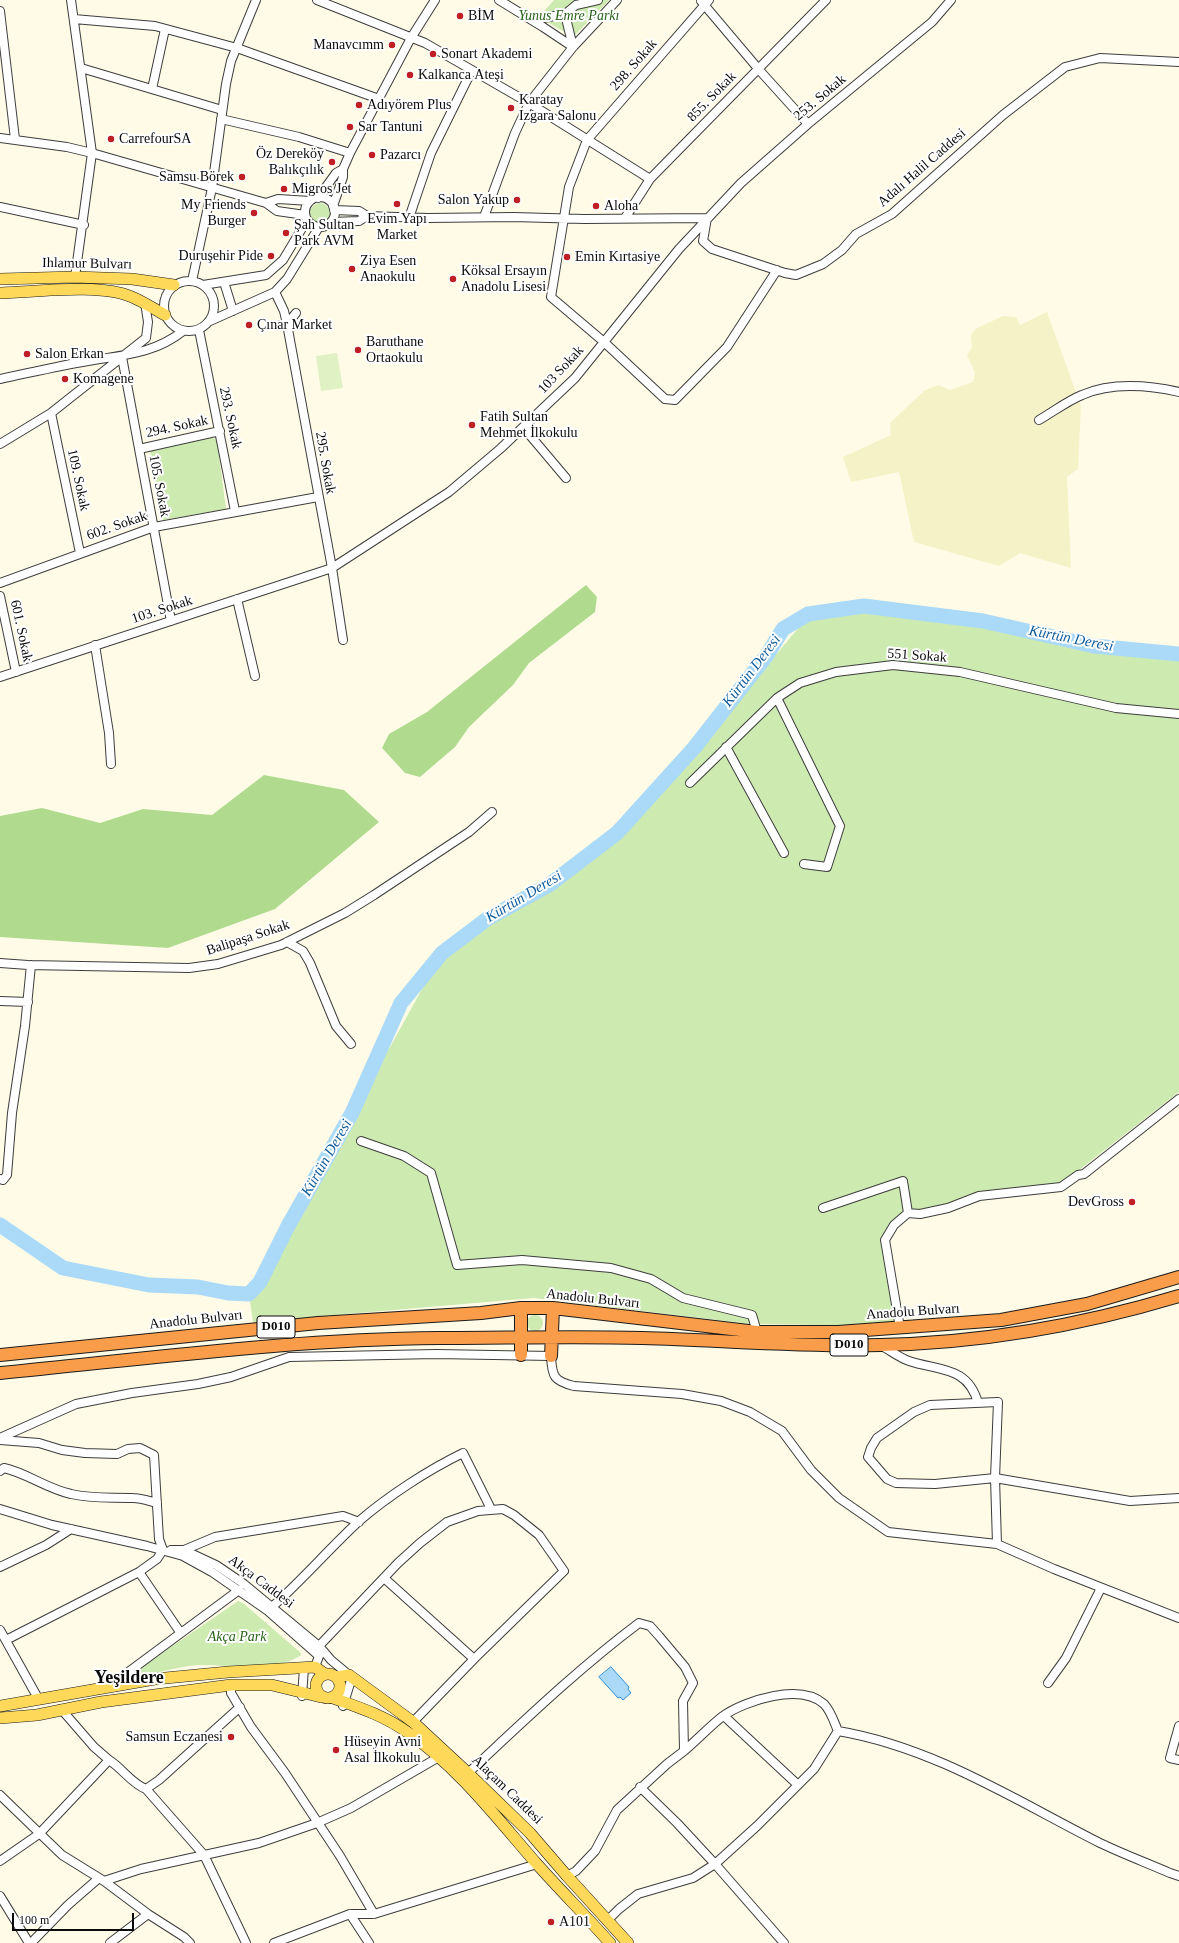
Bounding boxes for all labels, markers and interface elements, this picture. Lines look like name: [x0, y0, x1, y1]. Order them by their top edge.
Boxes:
place label: BİM: [468, 8, 494, 24]
park label: Yunus Emre Parkı: [519, 8, 619, 24]
marker: BİM: [455, 11, 465, 21]
street label: 298. Sokak: [607, 36, 661, 94]
place label: Manavcımm: [313, 37, 384, 53]
marker: Manavcımm: [387, 40, 397, 50]
place label: Sonart Akademi: [441, 46, 532, 62]
marker: Sonart Akademi: [428, 49, 438, 59]
place label: Kalkanca Ateşi: [418, 67, 504, 83]
street label: 855. Sokak: [684, 69, 740, 125]
marker: Kalkanca Ateşi: [405, 70, 415, 80]
street label: 253. Sokak: [790, 71, 850, 125]
place label: Karatay Izgara Salonu: [519, 92, 596, 124]
place label: Adıyörem Plus: [367, 97, 451, 113]
marker: Adıyörem Plus: [354, 100, 364, 110]
marker: Karatay Izgara Salonu: [506, 103, 516, 113]
place label: Sar Tantuni: [358, 119, 423, 135]
marker: Sar Tantuni: [345, 122, 355, 132]
street label: Adalı Halil Caddesi: [875, 125, 969, 211]
place label: CarrefourSA: [119, 131, 191, 147]
marker: CarrefourSA: [106, 134, 116, 144]
place label: Öz Dereköy Balıkçılık: [256, 146, 324, 178]
place label: Pazarcı: [380, 147, 421, 163]
marker: Pazarcı: [367, 150, 377, 160]
marker: Öz Dereköy Balıkçılık: [327, 157, 337, 167]
place label: Samsu Börek: [159, 169, 234, 185]
marker: Samsu Börek: [237, 172, 247, 182]
place label: Migros Jet: [292, 181, 352, 197]
marker: Migros Jet: [279, 184, 289, 194]
place label: Salon Yakup: [438, 192, 509, 208]
marker: Salon Yakup: [512, 195, 522, 205]
place label: My Friends Burger: [181, 197, 246, 230]
place label: Aloha: [604, 198, 638, 214]
marker: Evim Yapı Market: [392, 199, 402, 209]
marker: Aloha: [591, 201, 601, 211]
marker: My Friends Burger: [249, 208, 259, 218]
place label: Evim Yapı Market: [367, 211, 427, 244]
place label: Şah Sultan Park AVM: [294, 217, 354, 250]
marker: Şah Sultan Park AVM: [281, 228, 291, 238]
place label: Duruşehir Pide: [179, 248, 263, 264]
place label: Emin Kırtasiye: [575, 249, 660, 265]
marker: Duruşehir Pide: [266, 251, 276, 261]
marker: Emin Kırtasiye: [562, 252, 572, 262]
place label: Ziya Esen Anaokulu: [360, 253, 416, 286]
street label: Ihlamur Bulvarı: [42, 255, 132, 273]
place label: Köksal Ersayın Anadolu Lisesi: [461, 263, 547, 296]
marker: Ziya Esen Anaokulu: [347, 264, 357, 274]
marker: Köksal Ersayın Anadolu Lisesi: [448, 274, 458, 284]
place label: Çınar Market: [257, 317, 332, 333]
marker: Çınar Market: [244, 320, 254, 330]
place label: Baruthane Ortaokulu: [366, 334, 424, 366]
street label: 103 Sokak: [535, 343, 587, 397]
marker: Baruthane Ortaokulu: [353, 345, 363, 355]
place label: Salon Erkan: [35, 346, 104, 362]
marker: Salon Erkan: [22, 349, 32, 359]
place label: Komagene: [73, 371, 134, 387]
marker: Komagene: [60, 374, 70, 384]
street label: 293. Sokak: [215, 385, 245, 451]
place label: Fatih Sultan Mehmet İlkokulu: [480, 409, 578, 442]
street label: 294. Sokak: [144, 412, 210, 442]
marker: Fatih Sultan Mehmet İlkokulu: [467, 420, 477, 430]
street label: 295. Sokak: [311, 431, 339, 495]
street label: 109. Sokak: [63, 447, 93, 513]
street label: 105. Sokak: [145, 453, 173, 519]
street label: 602. Sokak: [84, 508, 150, 544]
street label: 103. Sokak: [129, 592, 195, 628]
street label: 601. Sokak: [6, 598, 36, 664]
water label: Kürtün Deresi: [1027, 622, 1115, 656]
water label: Kürtün Deresi: [719, 631, 785, 711]
street label: 551 Sokak: [887, 646, 947, 666]
water label: Kürtün Deresi: [483, 867, 565, 927]
street label: Balipaşa Sokak: [204, 917, 292, 959]
water label: Kürtün Deresi: [298, 1116, 356, 1200]
place label: DevGross: [1068, 1194, 1124, 1210]
marker: DevGross: [1127, 1197, 1137, 1207]
street label: Anadolu Bulvarı: [546, 1286, 640, 1312]
street label: Anadolu Bulvarı: [866, 1300, 960, 1324]
street label: Anadolu Bulvarı: [149, 1307, 243, 1333]
road number: D010: [257, 1316, 295, 1338]
road number: D010: [830, 1334, 868, 1356]
street label: Akça Caddesi: [225, 1552, 297, 1612]
park label: Akça Park: [208, 1629, 266, 1645]
district label: Yeşildere: [94, 1667, 164, 1689]
place label: Samsun Eczanesi: [125, 1729, 223, 1745]
marker: Samsun Eczanesi: [226, 1732, 236, 1742]
place label: Hüseyin Avni Asal İlkokulu: [344, 1734, 421, 1766]
marker: Hüseyin Avni Asal İlkokulu: [331, 1745, 341, 1755]
street label: Alaçam Caddesi: [468, 1752, 546, 1828]
scale bar: [14, 1905, 136, 1931]
text: 100 m: [19, 1913, 49, 1927]
place label: A101: [559, 1914, 590, 1930]
marker: A101: [546, 1917, 556, 1927]

